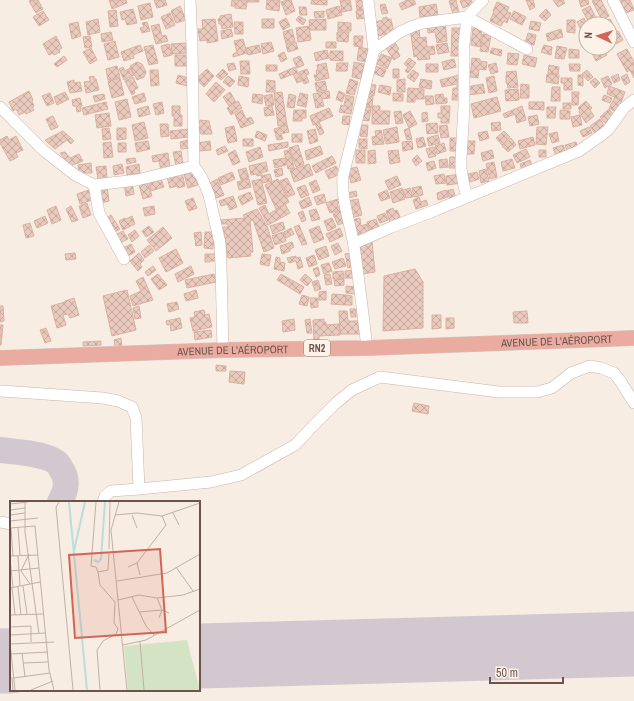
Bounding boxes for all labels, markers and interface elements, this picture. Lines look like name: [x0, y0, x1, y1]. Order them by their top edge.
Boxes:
north arrow: [578, 16, 618, 56]
text: N: [581, 32, 595, 39]
street label: AVENUE DE L'AÉROPORT: [500, 332, 613, 350]
road number: RN2: [304, 340, 330, 356]
street label: AVENUE DE L'AÉROPORT: [176, 342, 289, 359]
inset map: [10, 501, 200, 691]
scale bar: [490, 659, 563, 685]
text: 50 m: [496, 665, 518, 681]

